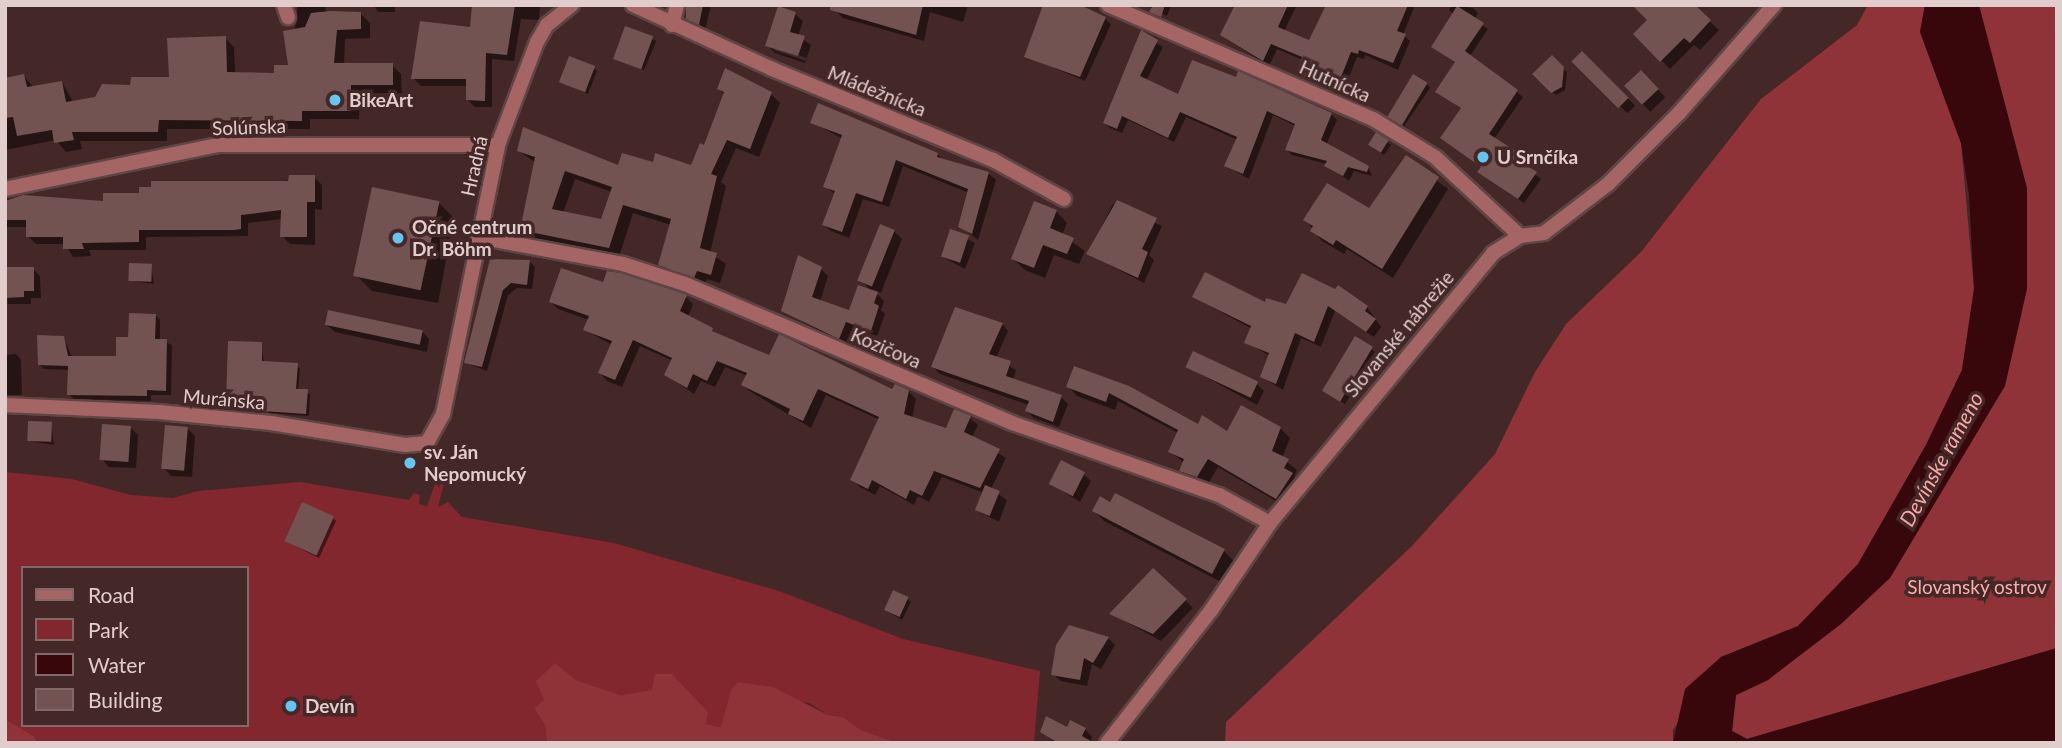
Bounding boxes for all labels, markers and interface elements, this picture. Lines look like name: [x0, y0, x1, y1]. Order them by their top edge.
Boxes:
street label: Hutnícka: [1296, 55, 1374, 107]
street label: Mládežnícka: [825, 61, 929, 121]
place label: BikeArt: [349, 89, 413, 111]
marker: BikeArt: [327, 92, 343, 108]
street label: Solúnska: [212, 114, 286, 140]
street label: Hradná: [456, 134, 492, 198]
place label: U Srnčíka: [1497, 146, 1578, 168]
marker: U Srnčíka: [1475, 149, 1491, 165]
place label: Očné centrum Dr. Böhm: [412, 216, 532, 260]
marker: Očné centrum Dr. Böhm: [390, 230, 406, 246]
street label: Slovanské nábrežie: [1340, 266, 1458, 402]
street label: Kozičova: [847, 323, 925, 373]
street label: Muránska: [182, 384, 266, 414]
water label: Devínske rameno: [1894, 388, 1988, 530]
place label: sv. Ján Nepomucký: [424, 441, 526, 485]
marker: sv. Ján Nepomucký: [402, 455, 418, 471]
legend: [21, 566, 248, 727]
park label: Slovanský ostrov: [1907, 576, 2047, 598]
text: Road: [88, 582, 135, 607]
text: Park: [88, 617, 129, 642]
text: Water: [88, 652, 145, 677]
text: Building: [88, 687, 163, 712]
place label: Devín: [305, 695, 355, 717]
marker: Devín: [283, 698, 299, 714]

